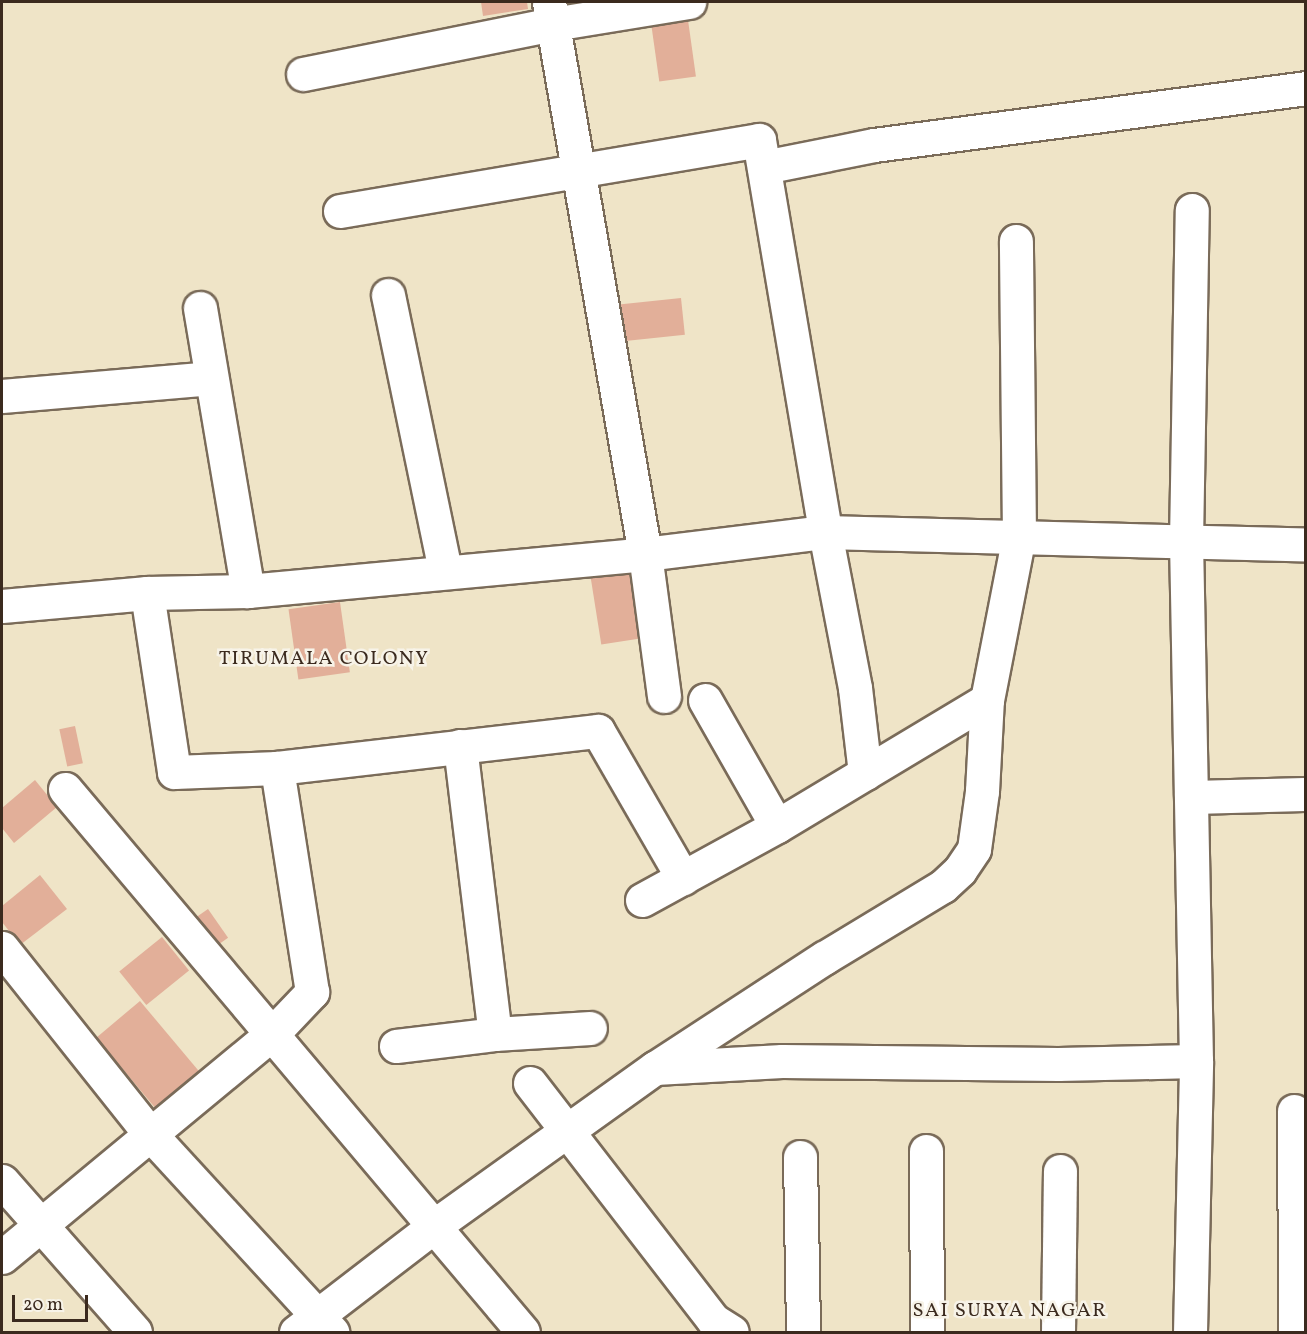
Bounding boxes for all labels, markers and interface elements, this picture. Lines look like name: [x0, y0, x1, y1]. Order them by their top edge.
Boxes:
district label: TIRUMALA COLONY: [219, 647, 429, 671]
scale bar: [15, 1283, 92, 1321]
text: 20 m: [23, 1293, 63, 1318]
district label: SAI SURYA NAGAR: [912, 1299, 1108, 1323]

